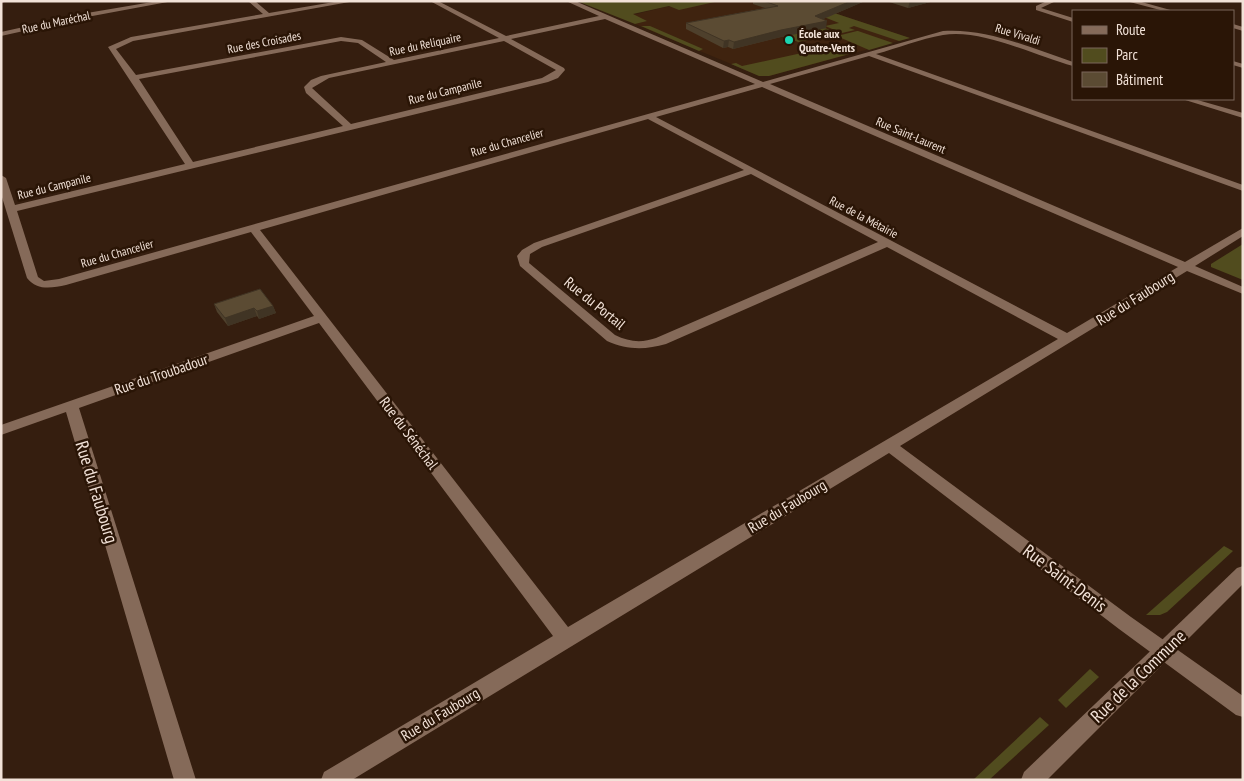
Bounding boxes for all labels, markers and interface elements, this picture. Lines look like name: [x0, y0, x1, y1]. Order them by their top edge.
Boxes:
street label: Rue du Maréchal: [21, 7, 92, 37]
legend: [1072, 10, 1234, 100]
street label: Rue Vivaldi: [994, 20, 1042, 48]
text: Route: [1116, 20, 1146, 39]
place label: École aux Quatre-Vents: [799, 26, 855, 55]
street label: Rue des Croisades: [226, 28, 302, 56]
street label: Rue du Reliquaire: [388, 29, 462, 59]
marker: École aux Quatre-Vents: [783, 34, 795, 46]
text: Parc: [1116, 45, 1138, 64]
text: Bâtiment: [1116, 70, 1163, 89]
street label: Rue du Campanile: [407, 75, 483, 107]
street label: Rue Saint-Laurent: [874, 114, 949, 157]
street label: Rue du Chancelier: [469, 124, 546, 160]
street label: Rue du Campanile: [16, 170, 92, 202]
street label: Rue de la Métairie: [827, 193, 901, 241]
street label: Rue du Chancelier: [79, 235, 156, 271]
street label: Rue du Faubourg: [1093, 267, 1177, 329]
street label: Rue du Portail: [560, 273, 630, 334]
street label: Rue du Troubadour: [112, 349, 211, 399]
street label: Rue du Sénéchal: [376, 393, 443, 473]
street label: Rue du Faubourg: [71, 438, 123, 546]
street label: Rue du Faubourg: [744, 475, 830, 537]
street label: Rue Saint-Denis: [1019, 539, 1111, 617]
street label: Rue de la Commune: [1085, 625, 1191, 727]
street label: Rue du Faubourg: [397, 683, 483, 745]

